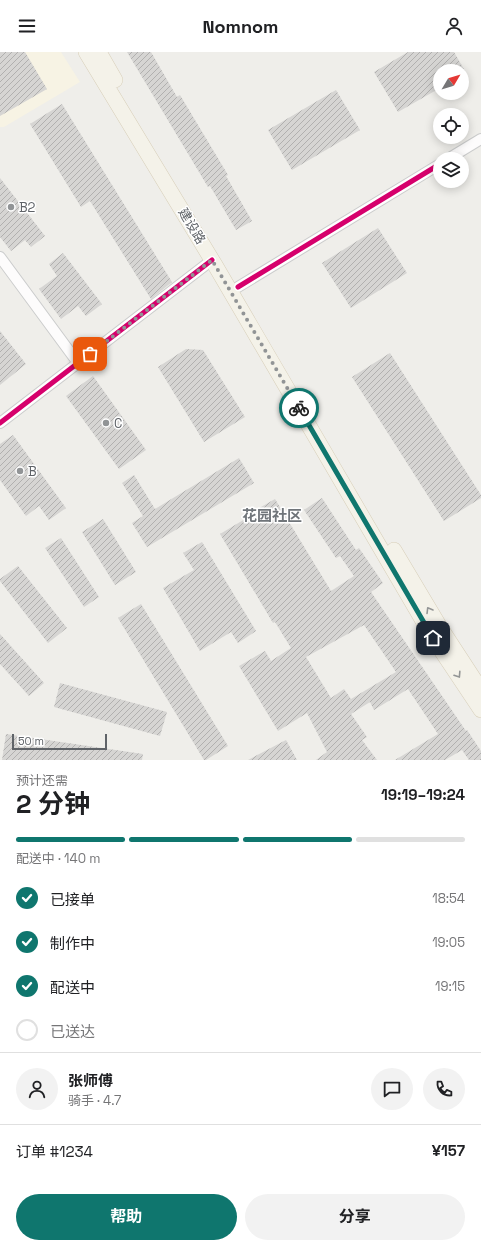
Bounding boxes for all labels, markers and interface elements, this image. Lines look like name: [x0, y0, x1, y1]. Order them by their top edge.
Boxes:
icon: menu: [16, 15, 38, 37]
text: Nomnom: [203, 15, 278, 38]
icon: person: [443, 15, 465, 37]
north arrow: [433, 64, 469, 100]
map controls: [433, 64, 469, 188]
button: locate: [433, 108, 469, 144]
button: layers: [433, 152, 469, 188]
place label: B2: [19, 199, 36, 216]
marker: B2: [6, 202, 16, 212]
street label: 建设路: [175, 205, 209, 247]
pin: [73, 337, 107, 371]
icon: bag: [79, 343, 101, 365]
courier: [279, 388, 319, 428]
icon: bike: [288, 397, 310, 419]
place label: C: [114, 415, 122, 432]
marker: C: [101, 418, 111, 428]
place label: B: [28, 463, 37, 480]
marker: B: [15, 466, 25, 476]
district label: 花园社区: [242, 506, 302, 525]
one-way arrow: [427, 607, 434, 614]
pin: [416, 621, 450, 655]
icon: home: [422, 627, 444, 649]
one-way arrow: [453, 671, 460, 678]
scale bar: [12, 732, 107, 751]
text: 50 m: [18, 734, 44, 748]
text: 预计还需: [16, 772, 68, 789]
text: 19:19–19:24: [381, 785, 465, 804]
text: 2 分钟: [16, 787, 90, 821]
text: 配送中 · 140 m: [16, 850, 101, 867]
icon: check: [16, 887, 38, 909]
text: 已接单: [50, 890, 95, 909]
text: 18:54: [432, 890, 465, 907]
icon: check: [16, 931, 38, 953]
text: 制作中: [50, 934, 95, 953]
text: 19:05: [432, 934, 465, 951]
icon: check: [16, 975, 38, 997]
text: 配送中: [50, 978, 95, 997]
text: 19:15: [435, 978, 465, 995]
text: 已送达: [50, 1022, 95, 1041]
button: person: [16, 1068, 58, 1110]
button: chat: [371, 1068, 413, 1110]
button: phone: [423, 1068, 465, 1110]
text: 张师傅: [68, 1071, 113, 1090]
text: 骑手 · 4.7: [68, 1092, 121, 1109]
text: ¥157: [432, 1141, 465, 1160]
text: 订单 #1234: [16, 1142, 93, 1161]
button: 帮助: [16, 1194, 237, 1240]
button: 分享: [245, 1194, 465, 1240]

